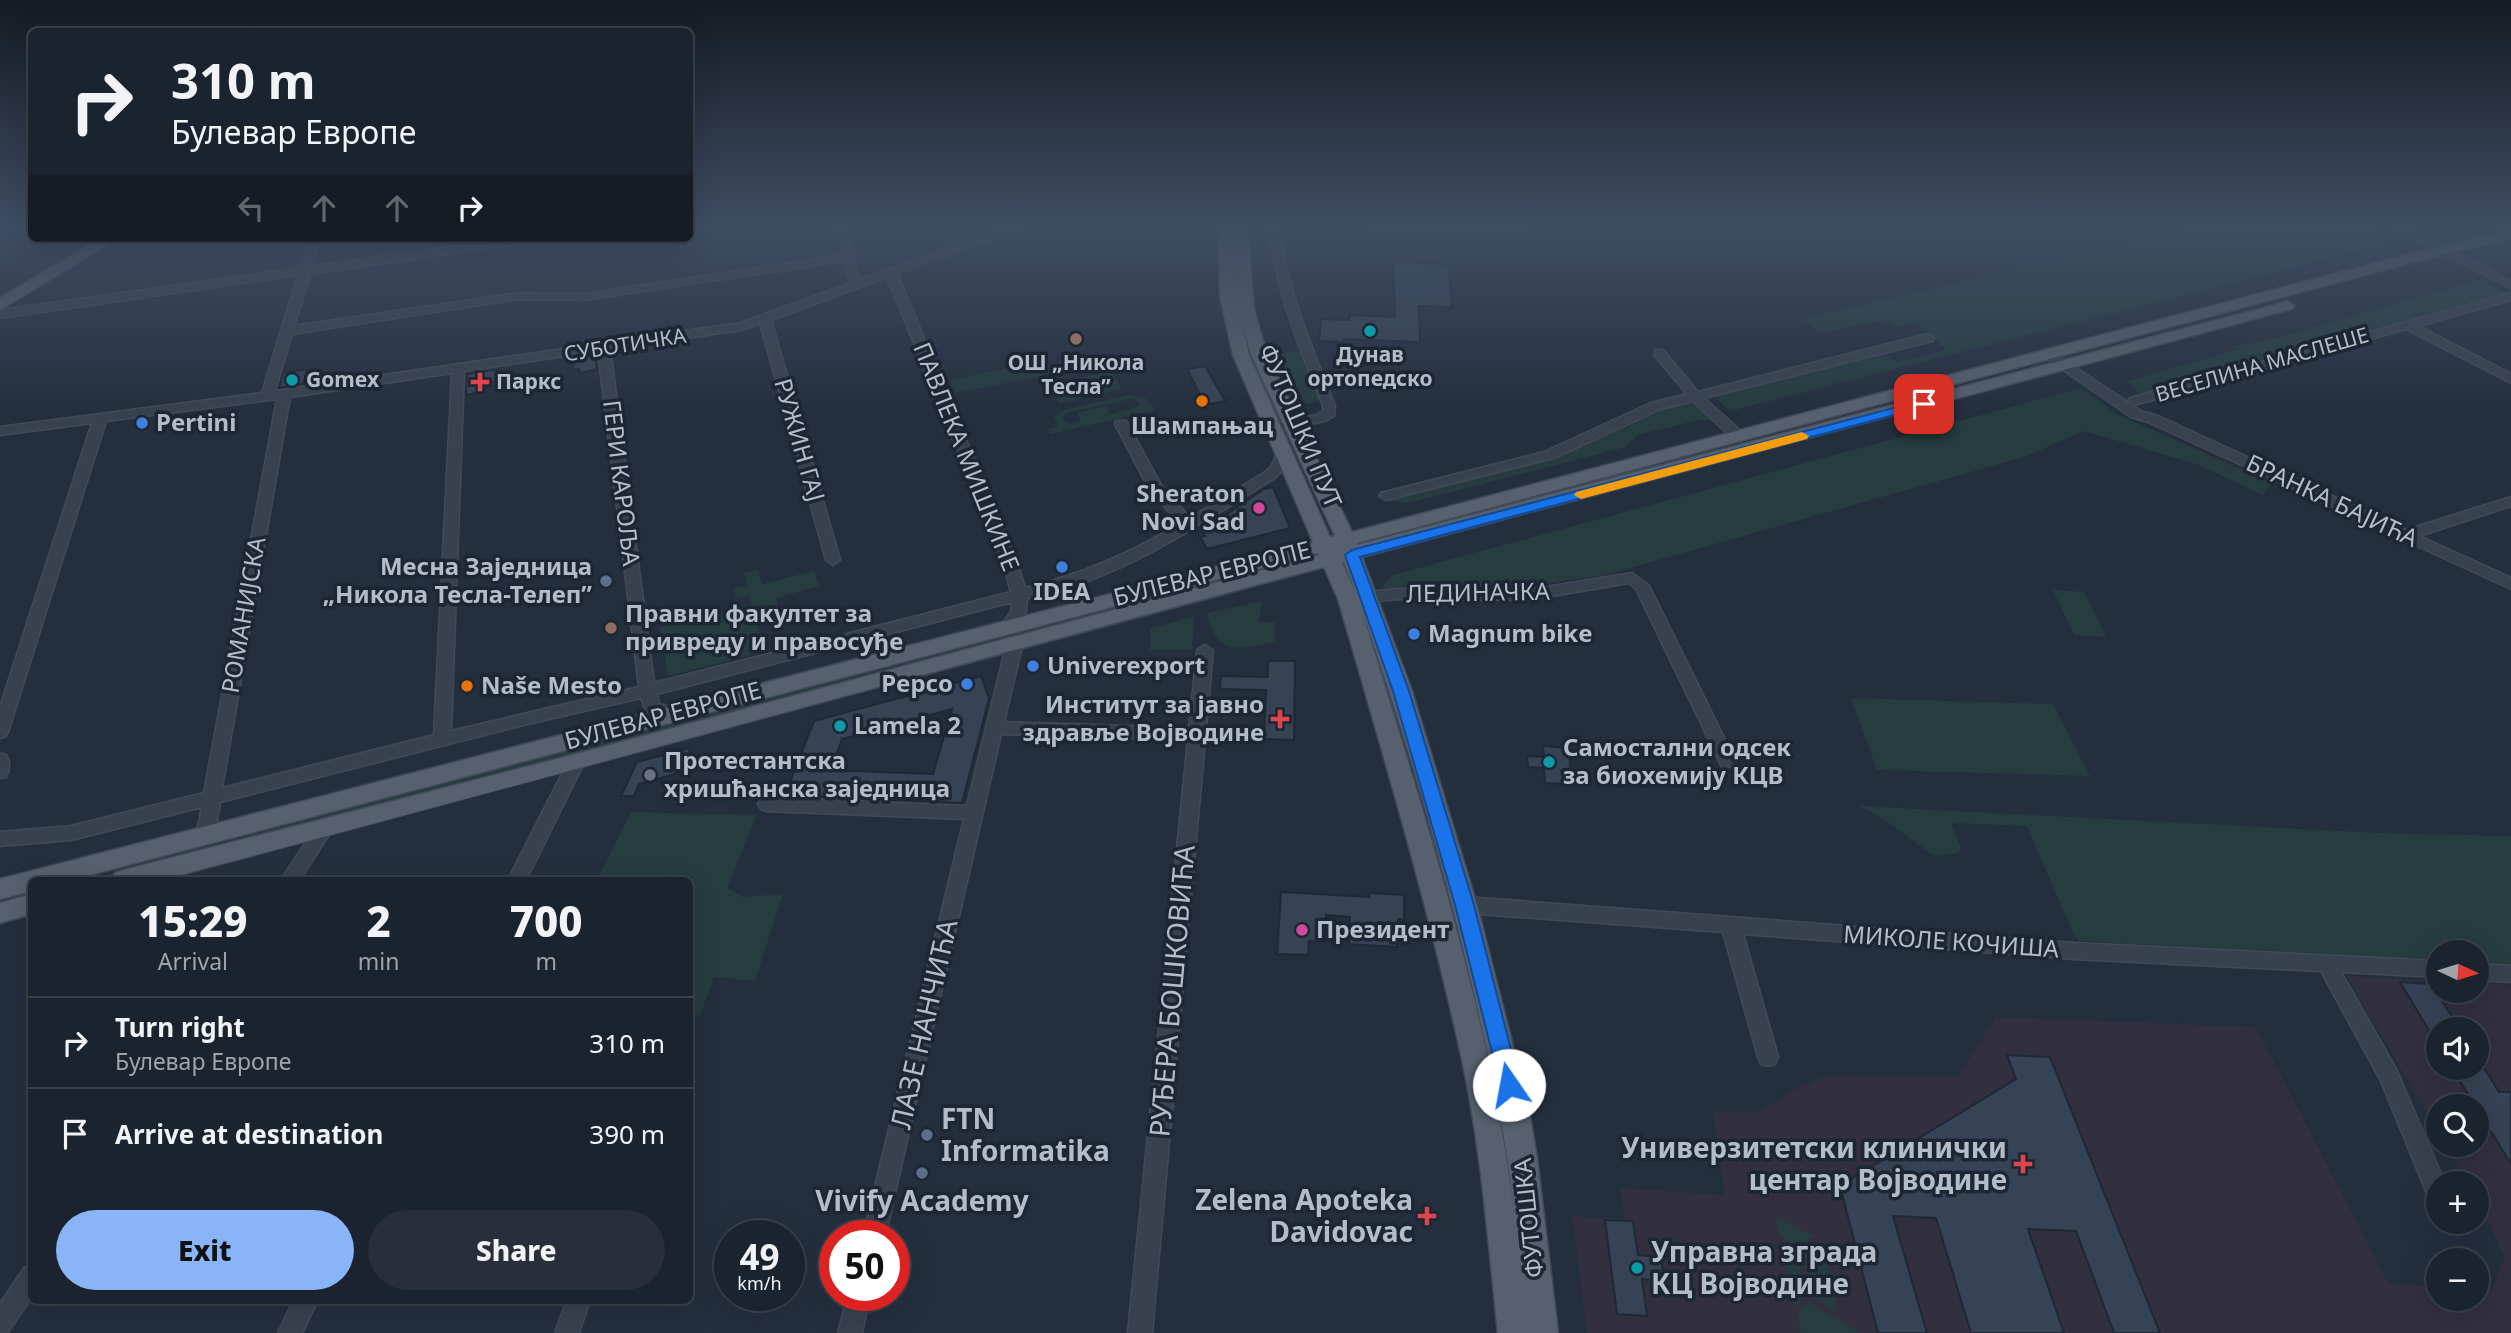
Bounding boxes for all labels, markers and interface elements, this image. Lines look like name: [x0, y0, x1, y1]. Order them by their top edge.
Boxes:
text: 310 m: [171, 47, 316, 113]
icon: right: [56, 56, 147, 147]
text: Булевар Европе: [171, 110, 416, 153]
icon: left: [232, 189, 270, 227]
icon: ahead: [305, 189, 343, 227]
icon: ahead: [378, 189, 416, 227]
icon: right: [451, 189, 489, 227]
street label: СУБОТИЧКА: [562, 320, 688, 367]
street label: ВЕСЕЛИНА МАСЛЕШЕ: [2152, 320, 2372, 408]
marker: Дунав ортопедско: [1362, 323, 1378, 339]
marker: ОШ „Никола Тесла”: [1068, 331, 1084, 347]
street label: ПАВЛЕКА МИШКИНЕ: [906, 337, 1028, 576]
street label: ФУТОШКИ ПУТ: [1252, 339, 1351, 513]
place label: Дунав ортопедско: [1307, 340, 1433, 392]
place label: ОШ „Никола Тесла”: [1008, 348, 1144, 400]
place label: Gomex: [306, 365, 380, 393]
place label: Паркс: [496, 367, 561, 395]
marker: Gomex: [284, 372, 300, 388]
marker: Паркс: [470, 372, 490, 392]
street label: РУЖИН ГАЈ: [767, 374, 834, 505]
pin: [1894, 374, 1954, 434]
icon: arrive: [1905, 385, 1943, 423]
marker: Шампањац: [1194, 393, 1210, 409]
street label: ГЕРИ КАРОЉА: [596, 398, 649, 568]
place label: Pertini: [156, 405, 236, 438]
place label: Шампањац: [1131, 408, 1273, 441]
marker: Pertini: [134, 415, 150, 431]
street label: БРАНКА БАЈИЋА: [2241, 445, 2425, 554]
place label: Sheraton Novi Sad: [1136, 476, 1245, 537]
marker: Sheraton Novi Sad: [1251, 500, 1267, 516]
street label: БУЛЕВАР ЕВРОПЕ: [1110, 532, 1314, 613]
street label: РОМАНИЈСКА: [213, 533, 273, 695]
place label: Месна Заједница „Никола Тесла-Телеп”: [323, 549, 592, 610]
marker: IDEA: [1054, 559, 1070, 575]
marker: Месна Заједница „Никола Тесла-Телеп”: [598, 573, 614, 589]
place label: IDEA: [1034, 574, 1091, 607]
street label: ЛЕДИНАЧКА: [1406, 574, 1551, 609]
place label: Правни факултет за привреду и правосуђе: [625, 596, 903, 657]
place label: Magnum bike: [1428, 616, 1593, 649]
marker: Правни факултет за привреду и правосуђе: [603, 620, 619, 636]
marker: Magnum bike: [1406, 626, 1422, 642]
place label: Univerexport: [1047, 648, 1205, 681]
marker: Univerexport: [1025, 658, 1041, 674]
place label: Pepco: [881, 666, 953, 699]
place label: Naše Mesto: [481, 668, 622, 701]
street label: БУЛЕВАР ЕВРОПЕ: [561, 672, 764, 757]
marker: Pepco: [959, 676, 975, 692]
marker: Naše Mesto: [459, 678, 475, 694]
place label: Институт за јавно здравље Војводине: [1023, 687, 1264, 748]
place label: Lamela 2: [854, 708, 961, 741]
marker: Институт за јавно здравље Војводине: [1270, 709, 1290, 729]
marker: Lamela 2: [832, 718, 848, 734]
place label: Самостални одсек за биохемију КЦВ: [1563, 730, 1791, 791]
place label: Протестантска хришћанска заједница: [664, 743, 950, 804]
marker: Самостални одсек за биохемију КЦВ: [1541, 754, 1557, 770]
marker: Протестантска хришћанска заједница: [642, 767, 658, 783]
street label: РУЂЕРА БОШКОВИЋА: [1139, 843, 1203, 1138]
text: 15:29: [138, 892, 247, 949]
text: 2: [366, 892, 391, 949]
text: 700: [510, 892, 583, 949]
place label: Президент: [1316, 912, 1449, 945]
street label: ЛАЗЕ НАНЧИЋА: [880, 915, 966, 1132]
street label: МИКОЛЕ КОЧИША: [1842, 917, 2061, 965]
marker: Президент: [1294, 922, 1310, 938]
north arrow: [2426, 940, 2488, 1003]
map controls: [2426, 940, 2489, 1311]
text: Arrival: [158, 945, 228, 977]
text: min: [358, 945, 399, 977]
text: m: [535, 945, 557, 977]
text: Turn right: [115, 1009, 245, 1045]
button: sound: [2426, 1017, 2489, 1080]
icon: right: [56, 1024, 94, 1062]
text: 310 m: [589, 1025, 665, 1061]
text: Булевар Европе: [115, 1045, 291, 1077]
position arrow: [1472, 1048, 1546, 1122]
button: search: [2426, 1094, 2489, 1157]
place label: FTN Informatika: [941, 1099, 1110, 1169]
icon: arrive: [56, 1115, 94, 1153]
text: Arrive at destination: [115, 1116, 384, 1152]
text: 390 m: [589, 1116, 665, 1152]
marker: FTN Informatika: [919, 1127, 935, 1143]
place label: Универзитетски клинички центар Војводине: [1621, 1128, 2007, 1198]
marker: Универзитетски клинички центар Војводине: [2013, 1154, 2033, 1174]
street label: ФУТОШКА: [1505, 1156, 1550, 1280]
marker: Vivify Academy: [914, 1165, 930, 1181]
button: +: [2426, 1171, 2489, 1234]
place label: Zelena Apoteka Davidovac: [1195, 1180, 1413, 1250]
place label: Vivify Academy: [815, 1181, 1029, 1219]
marker: Zelena Apoteka Davidovac: [1419, 1208, 1435, 1224]
button: Exit: [56, 1210, 354, 1290]
button: Share: [368, 1210, 665, 1290]
speed limit sign: 50: [819, 1220, 910, 1311]
place label: Управна зграда КЦ Војводине: [1651, 1232, 1877, 1302]
text: 49: [739, 1233, 780, 1280]
button: −: [2426, 1248, 2489, 1311]
marker: Управна зграда КЦ Војводине: [1629, 1260, 1645, 1276]
text: km/h: [737, 1271, 782, 1295]

